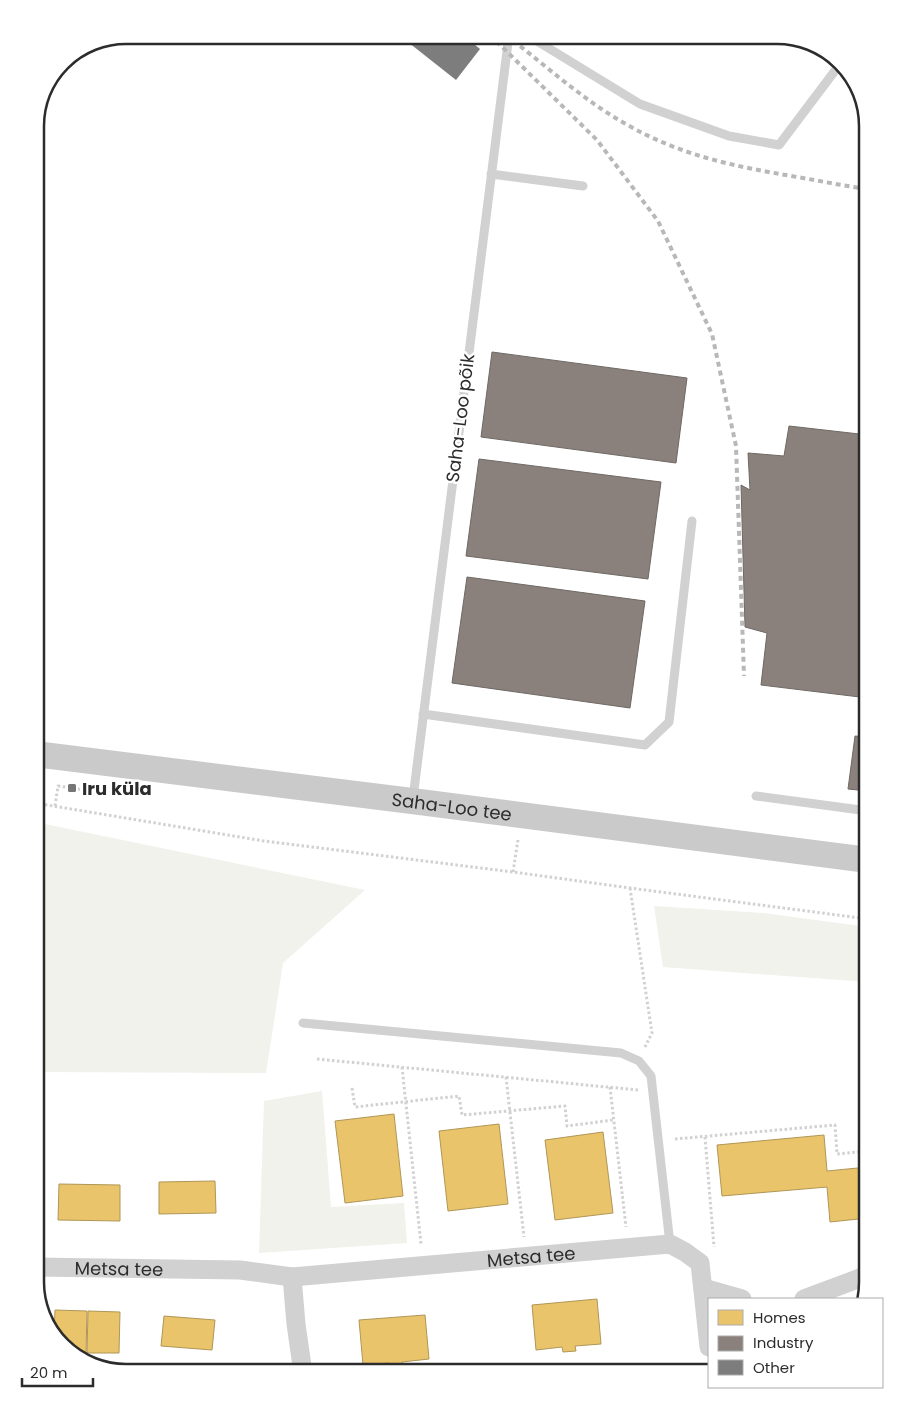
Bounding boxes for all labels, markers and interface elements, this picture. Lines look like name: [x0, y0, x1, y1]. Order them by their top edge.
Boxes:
street label: Saha-Loo põik: [440, 352, 480, 484]
place label: Iru küla: [82, 776, 152, 801]
marker: Iru küla: [66, 782, 78, 794]
street label: Saha-Loo tee: [390, 786, 513, 826]
street label: Metsa tee: [486, 1240, 576, 1272]
street label: Metsa tee: [75, 1255, 163, 1281]
legend: [708, 1298, 883, 1388]
text: Homes: [753, 1307, 806, 1328]
text: Industry: [753, 1332, 814, 1353]
scale bar: [22, 1356, 94, 1388]
text: Other: [753, 1357, 795, 1378]
text: 20 m: [30, 1362, 68, 1383]

